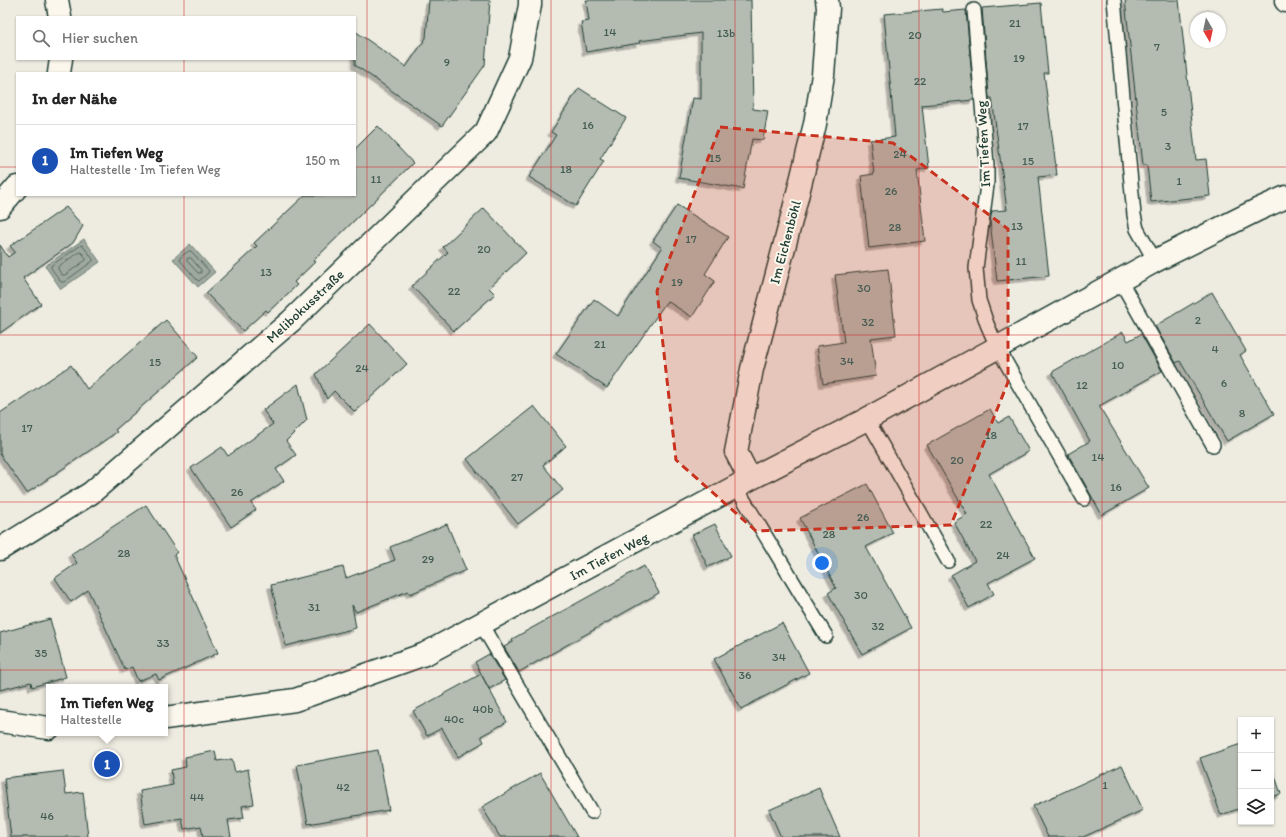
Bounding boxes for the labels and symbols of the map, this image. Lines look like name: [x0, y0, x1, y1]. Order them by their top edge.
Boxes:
north arrow: [1190, 12, 1226, 48]
house number: 21: [1009, 16, 1021, 30]
house number: 14: [604, 25, 616, 39]
house number: 13b: [717, 26, 735, 40]
house number: 20: [908, 28, 922, 42]
house number: 7: [1154, 40, 1160, 54]
house number: 19: [1013, 51, 1025, 65]
house number: 9: [444, 55, 450, 69]
house number: 22: [914, 74, 927, 88]
street label: Im Tiefen Weg: [973, 99, 994, 188]
house number: 5: [1161, 105, 1167, 119]
house number: 16: [582, 118, 594, 132]
house number: 17: [1017, 119, 1029, 133]
house number: 3: [1165, 139, 1172, 153]
house number: 24: [893, 147, 907, 161]
house number: 15: [709, 151, 721, 165]
house number: 15: [1022, 154, 1034, 168]
house number: 18: [560, 162, 572, 176]
house number: 11: [370, 172, 382, 186]
house number: 1: [1176, 174, 1182, 188]
house number: 26: [885, 184, 897, 198]
street label: Im Eichenböhl: [766, 198, 805, 286]
house number: 13: [1011, 219, 1024, 233]
house number: 28: [889, 220, 902, 234]
house number: 17: [685, 232, 697, 246]
house number: 20: [477, 242, 491, 256]
house number: 11: [1015, 254, 1027, 268]
house number: 13: [260, 265, 273, 279]
street label: Melibokusstraße: [263, 266, 348, 347]
house number: 19: [671, 275, 683, 289]
house number: 30: [857, 281, 871, 295]
house number: 22: [448, 284, 461, 298]
house number: 2: [1195, 313, 1202, 327]
house number: 32: [862, 315, 875, 329]
house number: 21: [594, 337, 606, 351]
house number: 4: [1211, 342, 1219, 356]
house number: 34: [840, 354, 854, 368]
house number: 15: [149, 355, 161, 369]
house number: 10: [1112, 358, 1124, 372]
house number: 24: [355, 361, 369, 375]
house number: 6: [1221, 376, 1227, 390]
house number: 12: [1076, 378, 1089, 392]
house number: 8: [1239, 406, 1246, 420]
house number: 17: [21, 421, 33, 435]
house number: 18: [985, 428, 997, 442]
house number: 14: [1092, 450, 1104, 464]
house number: 20: [950, 453, 964, 467]
house number: 27: [511, 470, 523, 484]
house number: 16: [1110, 480, 1122, 494]
house number: 26: [231, 485, 243, 499]
house number: 26: [857, 510, 869, 524]
house number: 22: [980, 517, 993, 531]
house number: 28: [823, 527, 836, 541]
street label: Im Tiefen Weg: [567, 528, 652, 584]
house number: 28: [118, 546, 131, 560]
house number: 24: [996, 548, 1010, 562]
house number: 29: [422, 552, 434, 566]
your location: [812, 553, 832, 573]
house number: 30: [854, 588, 868, 602]
house number: 31: [308, 600, 320, 614]
house number: 32: [872, 619, 885, 633]
house number: 33: [156, 636, 170, 650]
house number: 35: [35, 646, 47, 660]
house number: 34: [772, 650, 786, 664]
house number: 36: [739, 668, 751, 682]
house number: 40b: [473, 702, 493, 716]
house number: 40c: [444, 712, 464, 726]
pin: 1: [94, 749, 120, 779]
house number: 1: [1102, 778, 1108, 792]
house number: 42: [336, 780, 350, 794]
house number: 44: [190, 790, 204, 804]
house number: 46: [40, 809, 54, 823]

